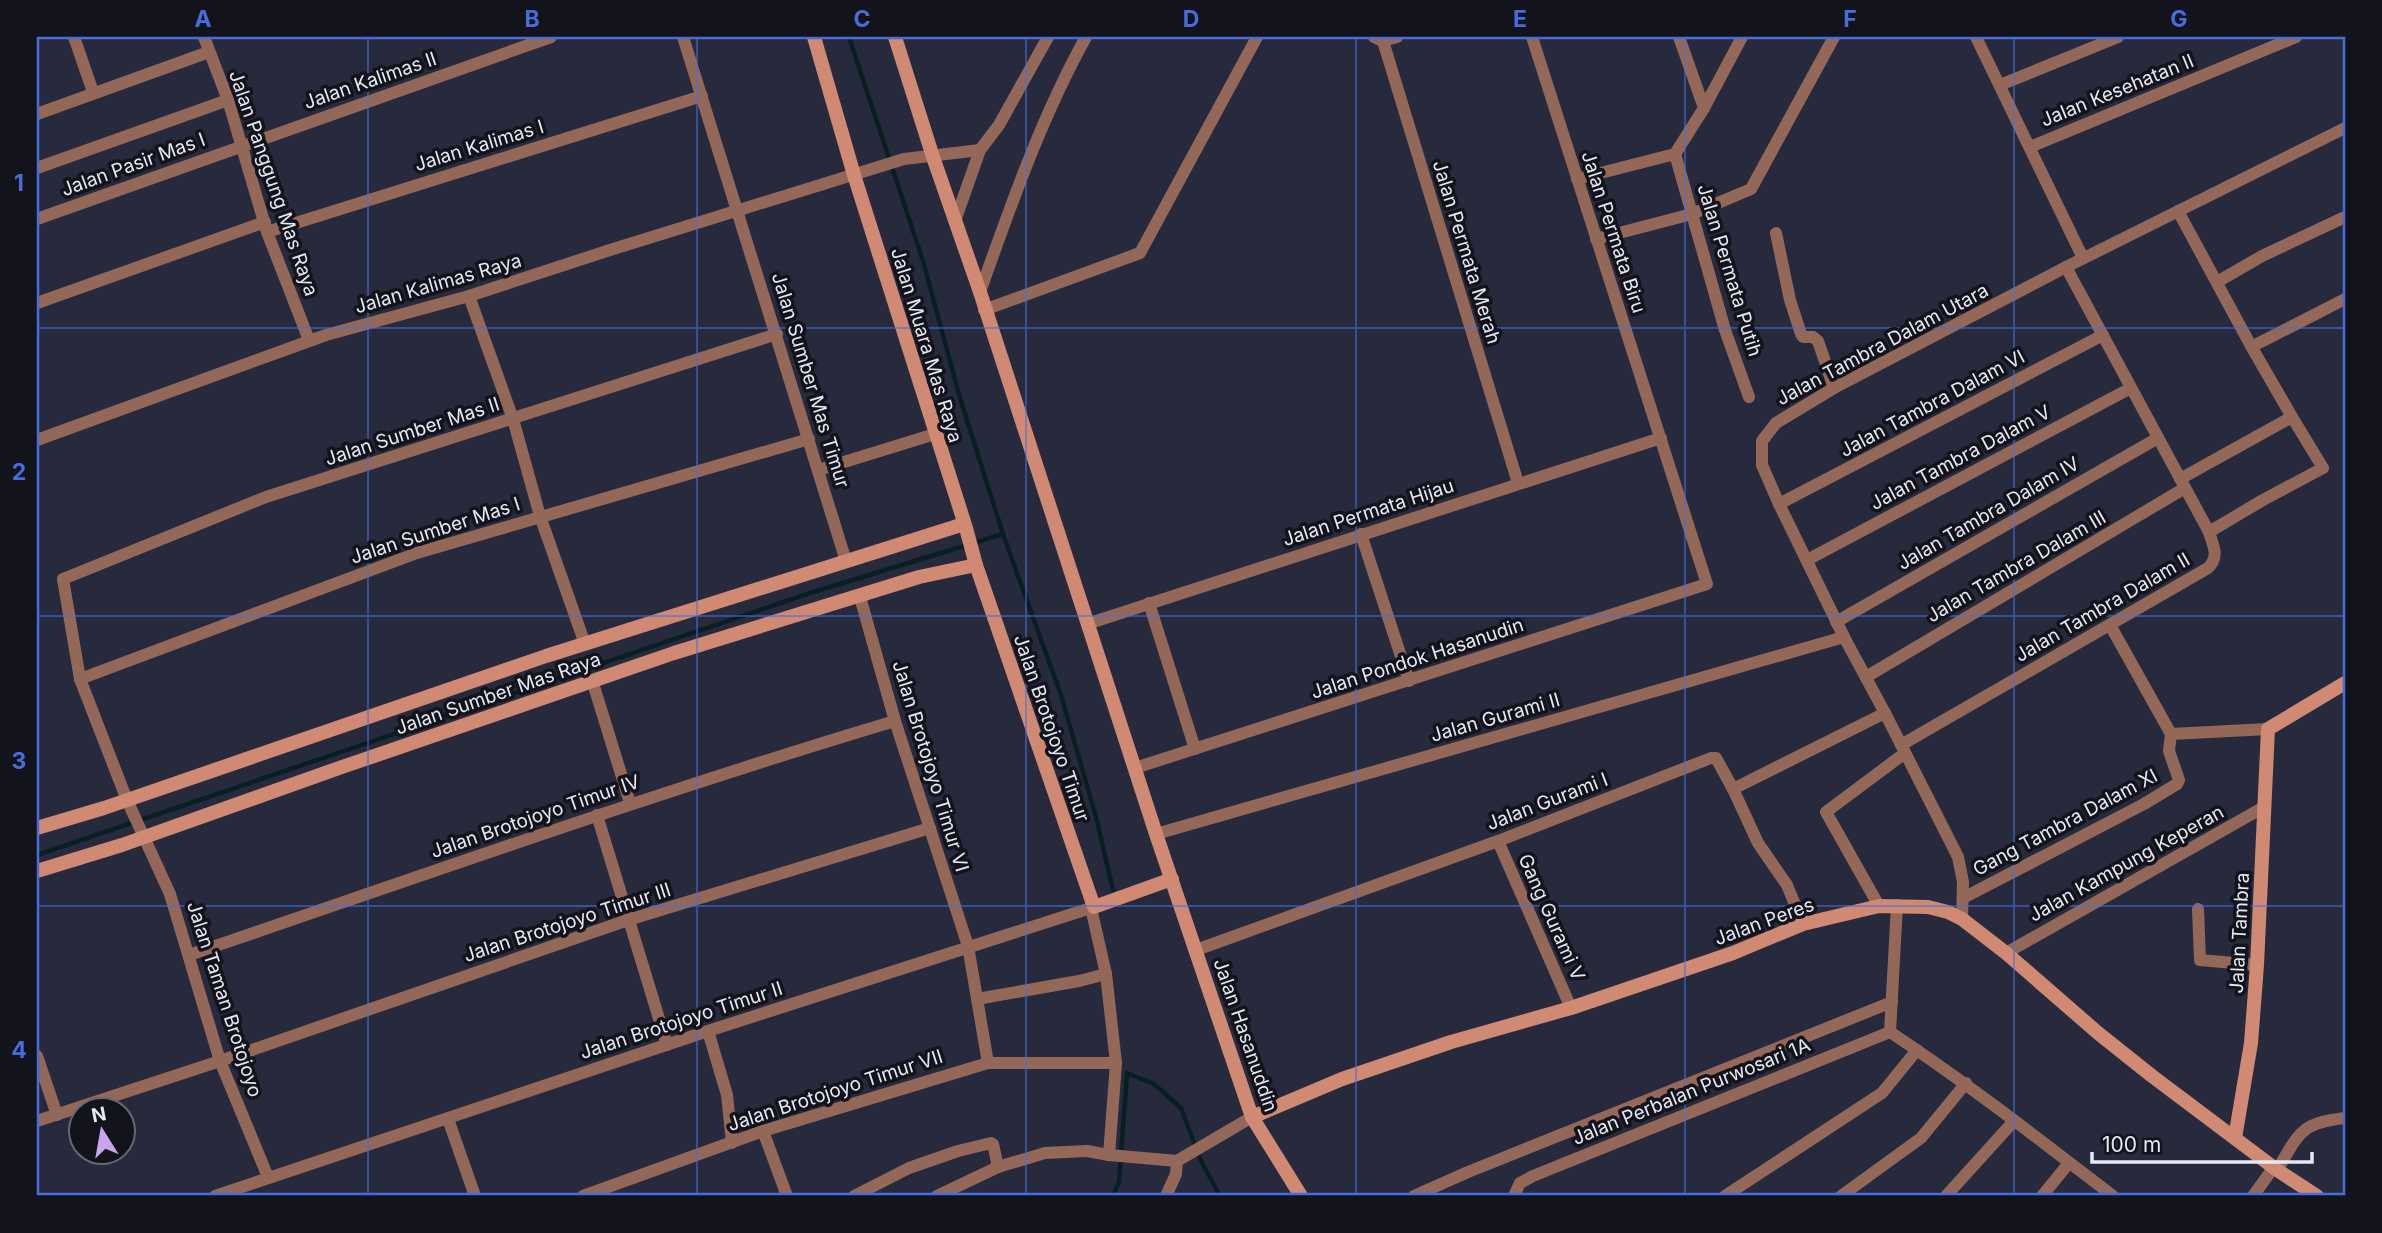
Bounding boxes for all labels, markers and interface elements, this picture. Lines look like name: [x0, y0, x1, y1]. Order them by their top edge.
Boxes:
text: A: [194, 5, 212, 33]
text: B: [524, 5, 540, 33]
text: C: [853, 5, 871, 33]
text: D: [1183, 5, 1199, 33]
text: E: [1513, 5, 1527, 33]
text: F: [1843, 5, 1857, 33]
text: G: [2170, 5, 2188, 33]
street label: Jalan Kalimas II: [301, 47, 440, 114]
street label: Jalan Kesehatan II: [2037, 49, 2197, 132]
street label: Jalan Panggung Mas Raya: [224, 67, 323, 299]
street label: Jalan Kalimas I: [412, 115, 546, 176]
street label: Jalan Pasir Mas I: [58, 128, 208, 201]
street label: Jalan Permata Biru: [1576, 148, 1651, 316]
street label: Jalan Permata Merah: [1428, 158, 1505, 347]
text: 1: [14, 169, 24, 197]
street label: Jalan Permata Putih: [1692, 181, 1767, 359]
street label: Jalan Muara Mas Raya: [886, 245, 967, 445]
street label: Jalan Kalimas Raya: [352, 249, 524, 318]
street label: Jalan Sumber Mas Timur: [767, 270, 854, 490]
street label: Jalan Tambra Dalam Utara: [1772, 279, 1992, 410]
street label: Jalan Tambra Dalam VI: [1836, 345, 2028, 461]
street label: Jalan Sumber Mas II: [322, 392, 502, 471]
street label: Jalan Tambra Dalam V: [1866, 400, 2054, 514]
street label: Jalan Tambra Dalam IV: [1893, 452, 2083, 575]
text: 2: [12, 458, 26, 486]
street label: Jalan Permata Hijau: [1280, 474, 1457, 551]
street label: Jalan Sumber Mas I: [347, 492, 523, 569]
street label: Jalan Tambra Dalam III: [1922, 505, 2110, 627]
street label: Jalan Tambra Dalam II: [2010, 548, 2194, 666]
street label: Jalan Pondok Hasanudin: [1308, 613, 1526, 704]
street label: Jalan Brotojoyo Timur: [1009, 632, 1094, 825]
street label: Jalan Sumber Mas Raya: [392, 647, 604, 739]
street label: Jalan Brotojoyo Timur VI: [887, 658, 974, 874]
street label: Jalan Gurami II: [1428, 688, 1562, 747]
text: 3: [12, 747, 26, 775]
street label: Gang Tambra Dalam XI: [1969, 764, 2161, 881]
street label: Jalan Gurami I: [1483, 768, 1611, 835]
street label: Jalan Brotojoyo Timur IV: [428, 770, 643, 863]
street label: Jalan Kampung Keperan: [2025, 800, 2228, 927]
street label: Gang Gurami V: [1513, 850, 1590, 984]
street label: Jalan Tambra: [2225, 872, 2254, 994]
street label: Jalan Brotojoyo Timur III: [461, 878, 674, 967]
street label: Jalan Peres: [1711, 893, 1817, 950]
street label: Jalan Taman Brotojoyo: [182, 899, 267, 1100]
street label: Jalan Hasanuddin: [1209, 956, 1283, 1115]
street label: Jalan Brotojoyo Timur II: [577, 977, 785, 1064]
street label: Jalan Perbalan Purwosari 1A: [1569, 1033, 1813, 1150]
text: 4: [11, 1036, 27, 1064]
street label: Jalan Brotojoyo Timur VII: [725, 1045, 946, 1136]
north arrow: [66, 1096, 136, 1166]
text: N: [90, 1102, 108, 1127]
scale bar: [2092, 1121, 2312, 1165]
text: 100 m: [2102, 1132, 2161, 1157]

